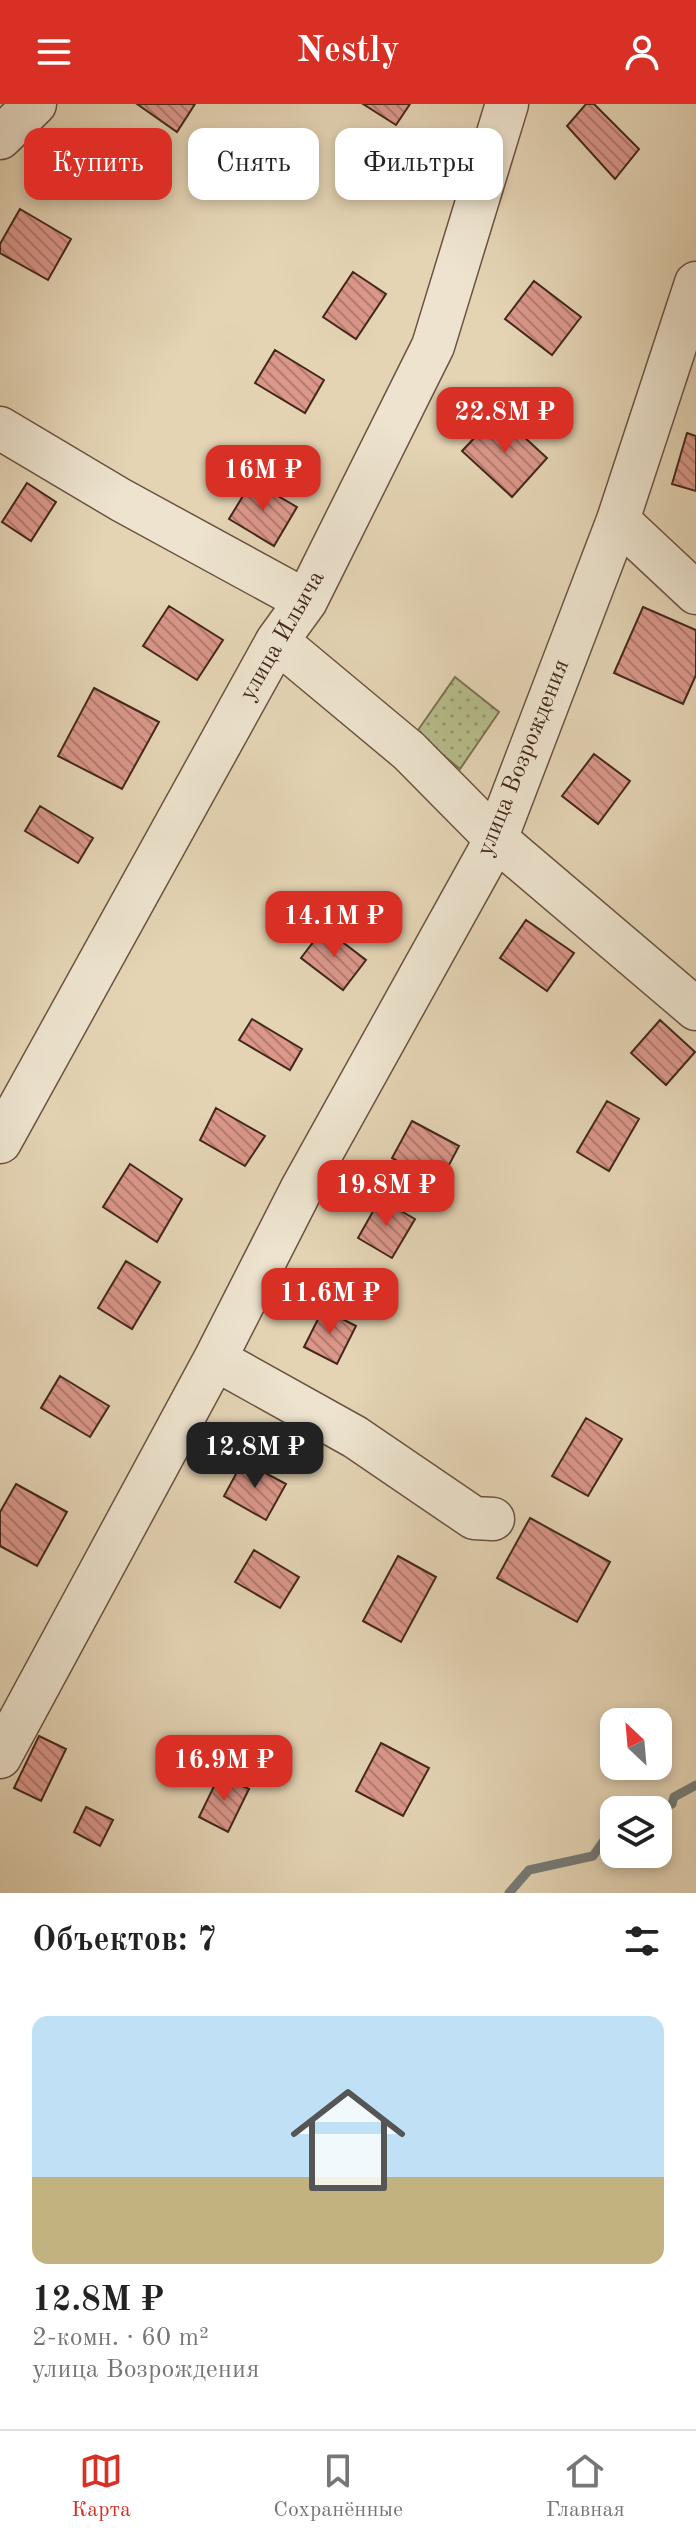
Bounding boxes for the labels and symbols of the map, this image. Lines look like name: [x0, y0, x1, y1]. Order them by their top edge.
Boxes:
pin: 22.8M ₽: [431, 387, 579, 455]
pin: 16M ₽: [207, 445, 319, 513]
street label: улица Ильича: [236, 567, 330, 705]
street label: улица Возрождения: [474, 656, 574, 860]
pin: 14.1M ₽: [260, 891, 408, 959]
pin: 19.8M ₽: [312, 1160, 460, 1228]
pin: 11.6M ₽: [256, 1268, 404, 1336]
pin: 12.8M ₽: [181, 1422, 329, 1490]
north arrow: [600, 1708, 672, 1780]
pin: 16.9M ₽: [150, 1735, 298, 1803]

